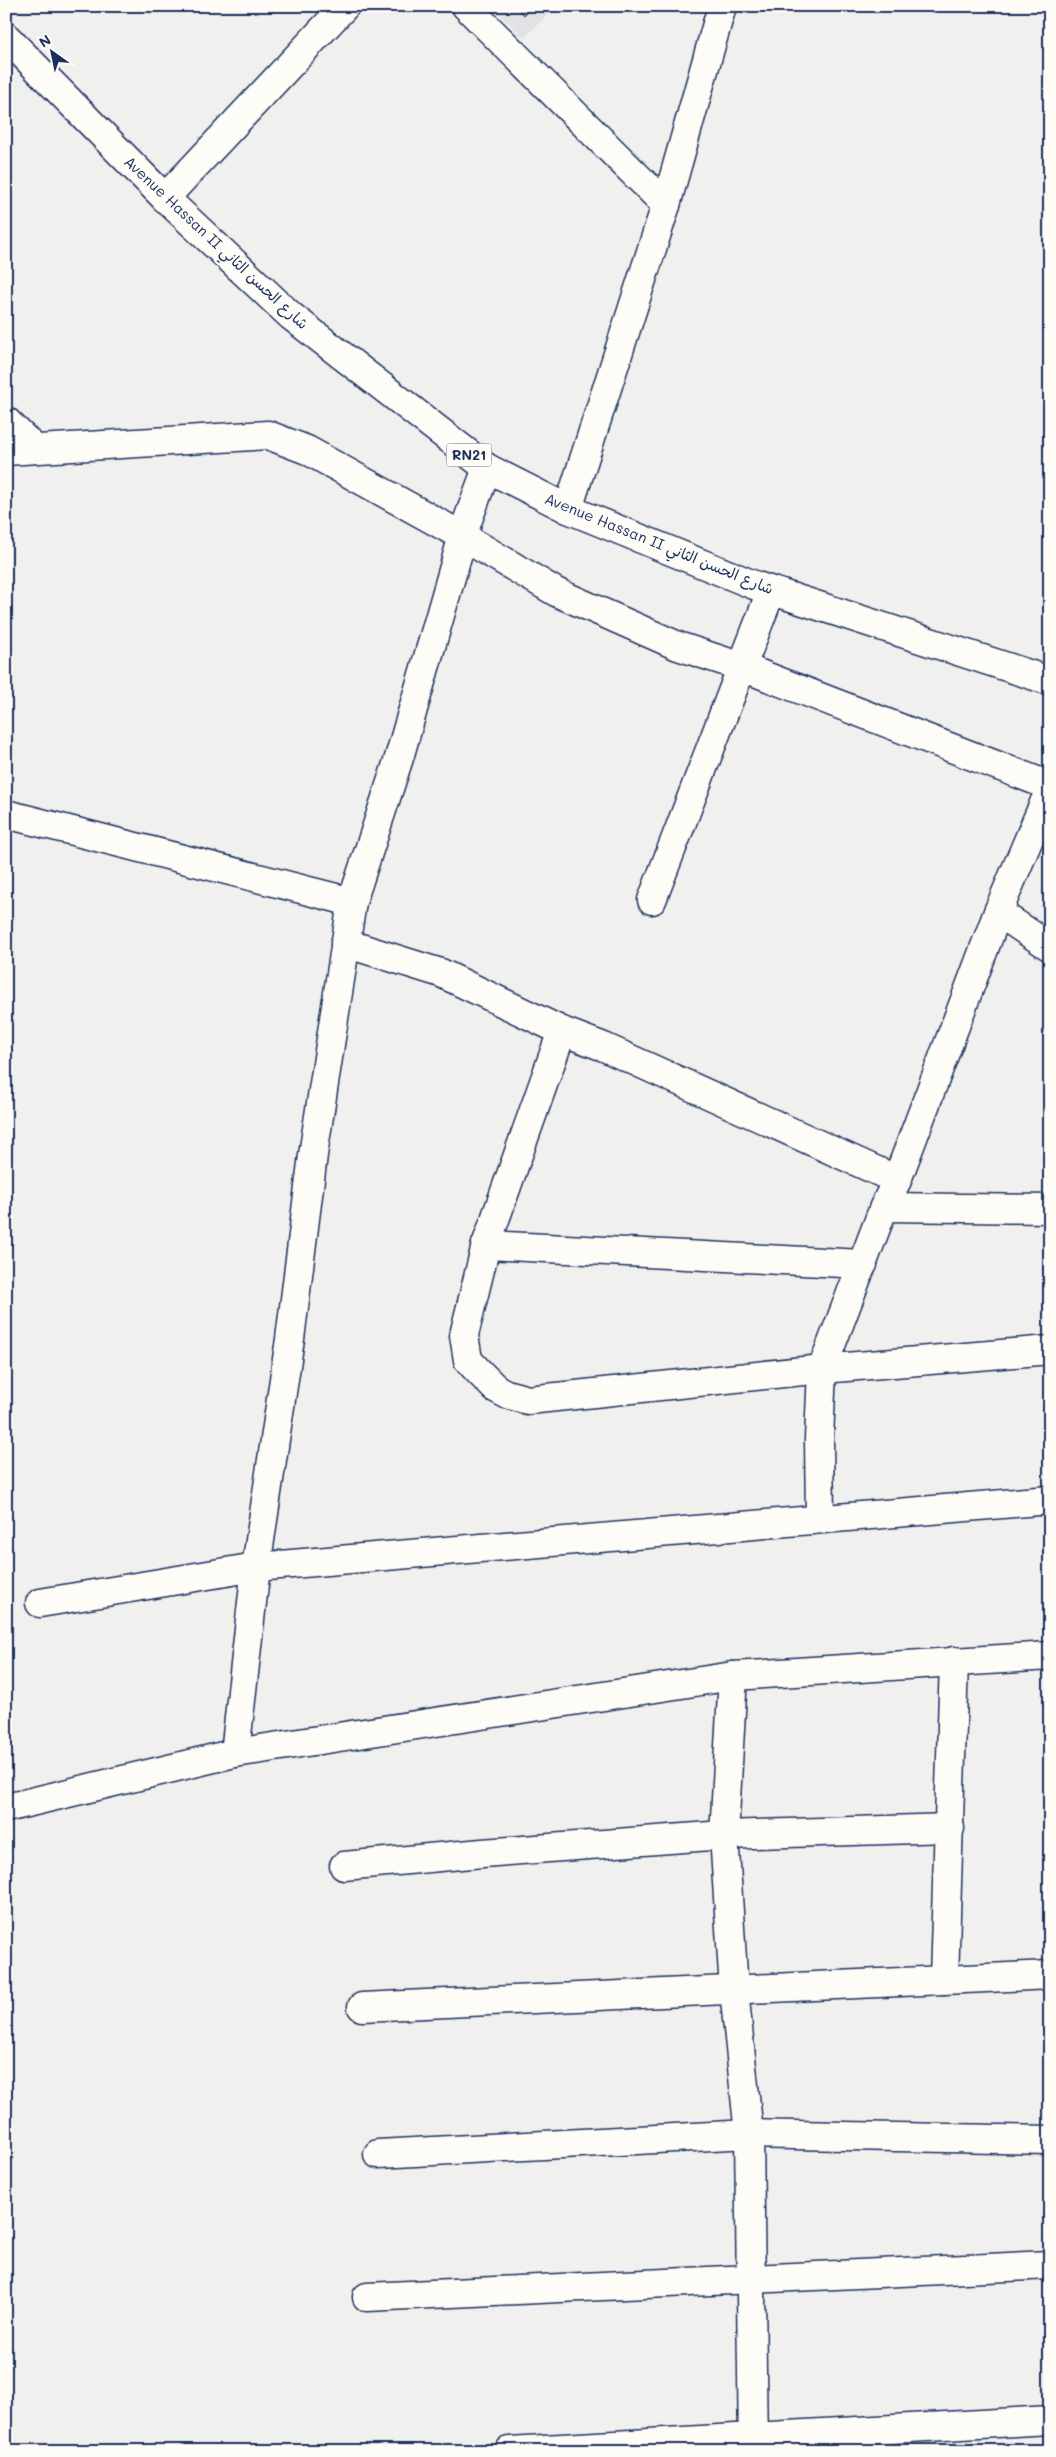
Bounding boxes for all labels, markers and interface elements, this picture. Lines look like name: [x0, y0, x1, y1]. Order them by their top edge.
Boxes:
north arrow: [28, 28, 78, 78]
text: N: [35, 30, 54, 52]
street label: Avenue Hassan II شارع الحسن الثاني: [118, 151, 313, 336]
road number: RN21: [446, 444, 492, 466]
street label: Avenue Hassan II شارع الحسن الثاني: [541, 488, 777, 602]

